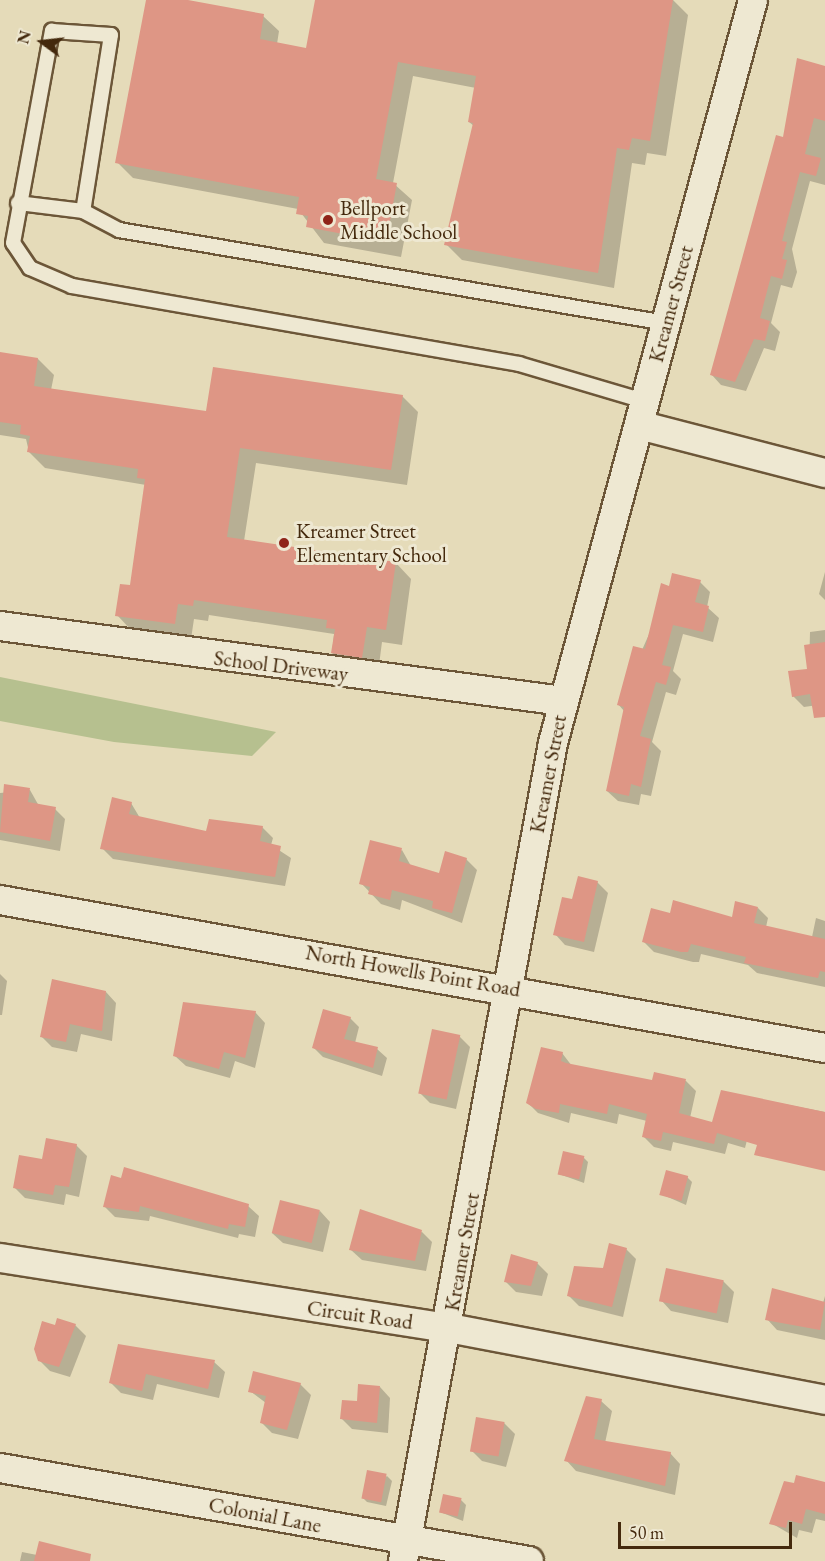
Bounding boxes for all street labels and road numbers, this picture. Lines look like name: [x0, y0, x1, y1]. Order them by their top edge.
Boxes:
street label: Kreamer Street: [643, 243, 699, 365]
street label: School Driveway: [212, 645, 350, 687]
street label: Kreamer Street: [524, 713, 572, 835]
street label: North Howells Point Road: [304, 940, 522, 1002]
street label: Kreamer Street: [439, 1191, 485, 1313]
street label: Circuit Road: [305, 1295, 415, 1335]
street label: Colonial Lane: [207, 1492, 323, 1538]

